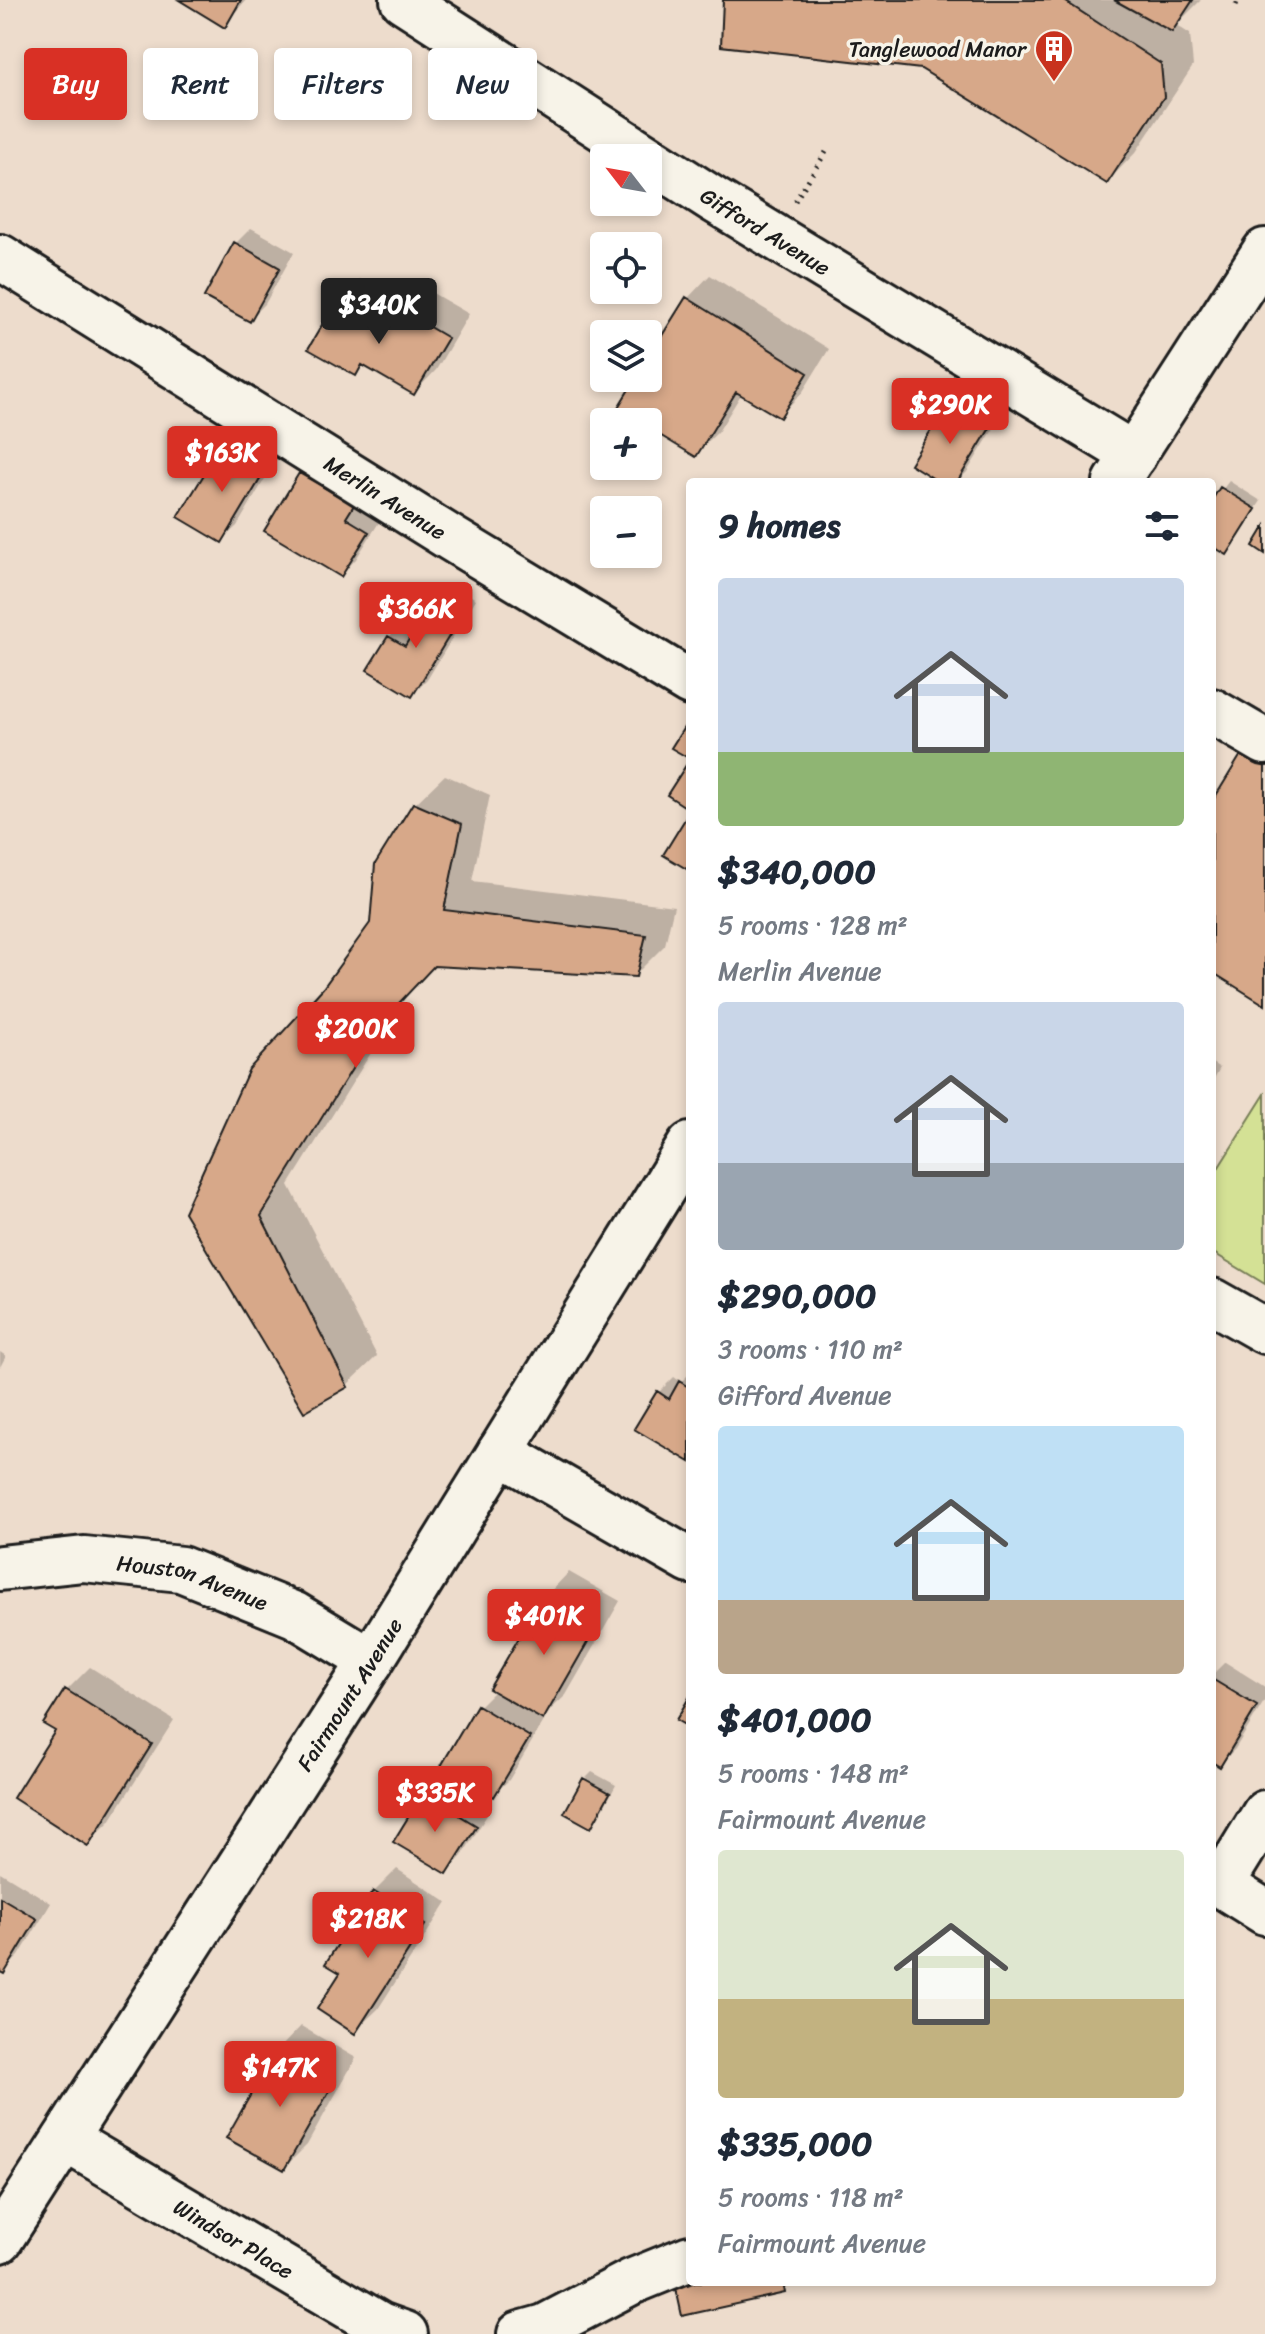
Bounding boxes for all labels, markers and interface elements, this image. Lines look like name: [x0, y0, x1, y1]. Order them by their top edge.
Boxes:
building icon: Tanglewood Manor: [1033, 28, 1075, 83]
place label: Tanglewood Manor: [849, 30, 1028, 69]
chip: Buy: [24, 48, 127, 120]
chip: Rent: [143, 48, 258, 120]
chip: Filters: [274, 48, 412, 120]
chip: New: [428, 48, 537, 120]
north arrow: [590, 144, 662, 216]
map controls: [590, 144, 662, 568]
street label: Gifford Avenue: [692, 177, 838, 287]
button: locate: [590, 232, 662, 304]
pin: $340K: [323, 278, 435, 346]
text: $340K: [339, 281, 419, 327]
button: layers: [590, 320, 662, 392]
pin: $290K: [894, 378, 1006, 446]
text: $290K: [910, 381, 990, 427]
button: +: [590, 408, 662, 480]
pin: $163K: [166, 426, 278, 494]
text: $163K: [185, 429, 259, 475]
street label: Merlin Avenue: [316, 445, 454, 551]
button: −: [590, 496, 662, 568]
text: 9 homes: [718, 496, 840, 556]
icon: filters: [1140, 504, 1184, 548]
pin: $366K: [360, 582, 472, 650]
text: $366K: [377, 585, 455, 631]
icon: home: [879, 630, 1023, 774]
text: $340,000: [718, 842, 876, 902]
text: 5 rooms · 128 m²: [718, 902, 908, 948]
text: Merlin Avenue: [718, 948, 882, 994]
pin: $200K: [300, 1002, 412, 1070]
text: $200K: [315, 1005, 397, 1051]
icon: home: [879, 1054, 1023, 1198]
text: $290,000: [718, 1266, 876, 1326]
text: 3 rooms · 110 m²: [718, 1326, 903, 1372]
text: Gifford Avenue: [718, 1372, 892, 1418]
icon: home: [879, 1478, 1023, 1622]
street label: Houston Avenue: [115, 1543, 274, 1622]
pin: $401K: [488, 1589, 600, 1657]
text: $401K: [505, 1592, 583, 1638]
street label: Fairmount Avenue: [286, 1610, 413, 1779]
text: $401,000: [718, 1690, 872, 1750]
text: 5 rooms · 148 m²: [718, 1750, 909, 1796]
pin: $335K: [379, 1766, 491, 1834]
text: $335K: [396, 1769, 474, 1815]
text: Fairmount Avenue: [718, 1796, 926, 1842]
pin: $218K: [312, 1892, 424, 1960]
text: $218K: [330, 1895, 406, 1941]
icon: home: [879, 1902, 1023, 2046]
pin: $147K: [224, 2041, 336, 2109]
text: $147K: [242, 2044, 318, 2090]
text: $335,000: [718, 2114, 873, 2174]
text: 5 rooms · 118 m²: [718, 2174, 904, 2220]
street label: Windsor Place: [166, 2188, 301, 2290]
text: Fairmount Avenue: [718, 2220, 926, 2266]

